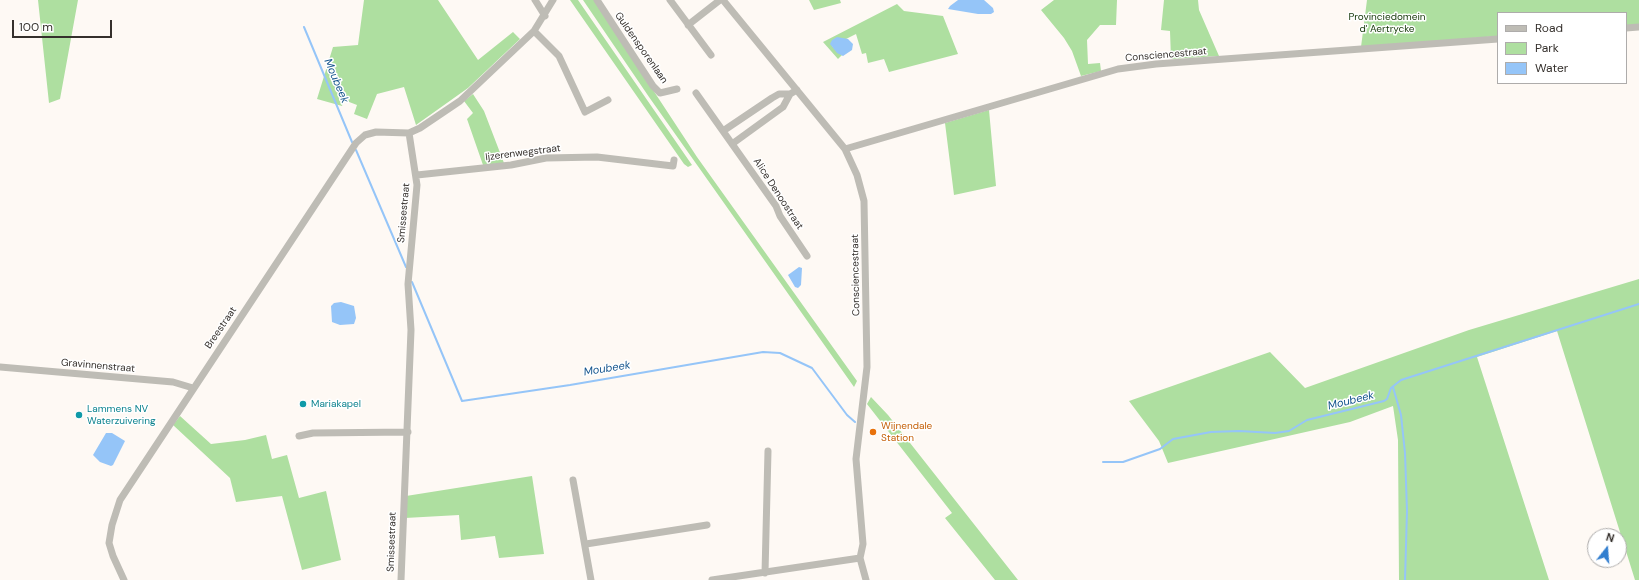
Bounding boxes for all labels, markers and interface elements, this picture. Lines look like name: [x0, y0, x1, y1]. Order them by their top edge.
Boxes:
street label: Guldensporenlaan: [612, 10, 670, 86]
park label: Provinciedomein d' Aertrycke: [1348, 11, 1426, 34]
scale bar: [14, 12, 114, 38]
legend: [1497, 12, 1627, 84]
text: 100 m: [19, 19, 53, 35]
text: Road: [1535, 20, 1563, 36]
text: Park: [1535, 40, 1559, 56]
street label: Consciencestraat: [1125, 45, 1207, 65]
water label: Moubeek: [321, 57, 351, 105]
text: Water: [1535, 60, 1568, 76]
street label: Ijzerenwegstraat: [485, 142, 561, 164]
street label: Alice Denoostraat: [750, 156, 806, 232]
street label: Smissestraat: [395, 183, 413, 243]
street label: Consciencestraat: [849, 234, 863, 316]
street label: Breestraat: [203, 305, 239, 351]
street label: Gravinnenstraat: [61, 357, 135, 375]
water label: Moubeek: [583, 359, 631, 379]
water label: Moubeek: [1327, 389, 1375, 413]
place label: Mariakapel: [311, 398, 361, 410]
marker: Mariakapel: [298, 399, 308, 409]
place label: Lammens NV Waterzuivering: [87, 403, 155, 426]
marker: Lammens NV Waterzuivering: [74, 410, 84, 420]
place label: Wijnendale Station: [881, 420, 932, 444]
marker: Wijnendale Station: [868, 427, 878, 437]
street label: Smissestraat: [385, 512, 399, 572]
north arrow: [1587, 528, 1627, 568]
text: N: [1604, 530, 1616, 545]

